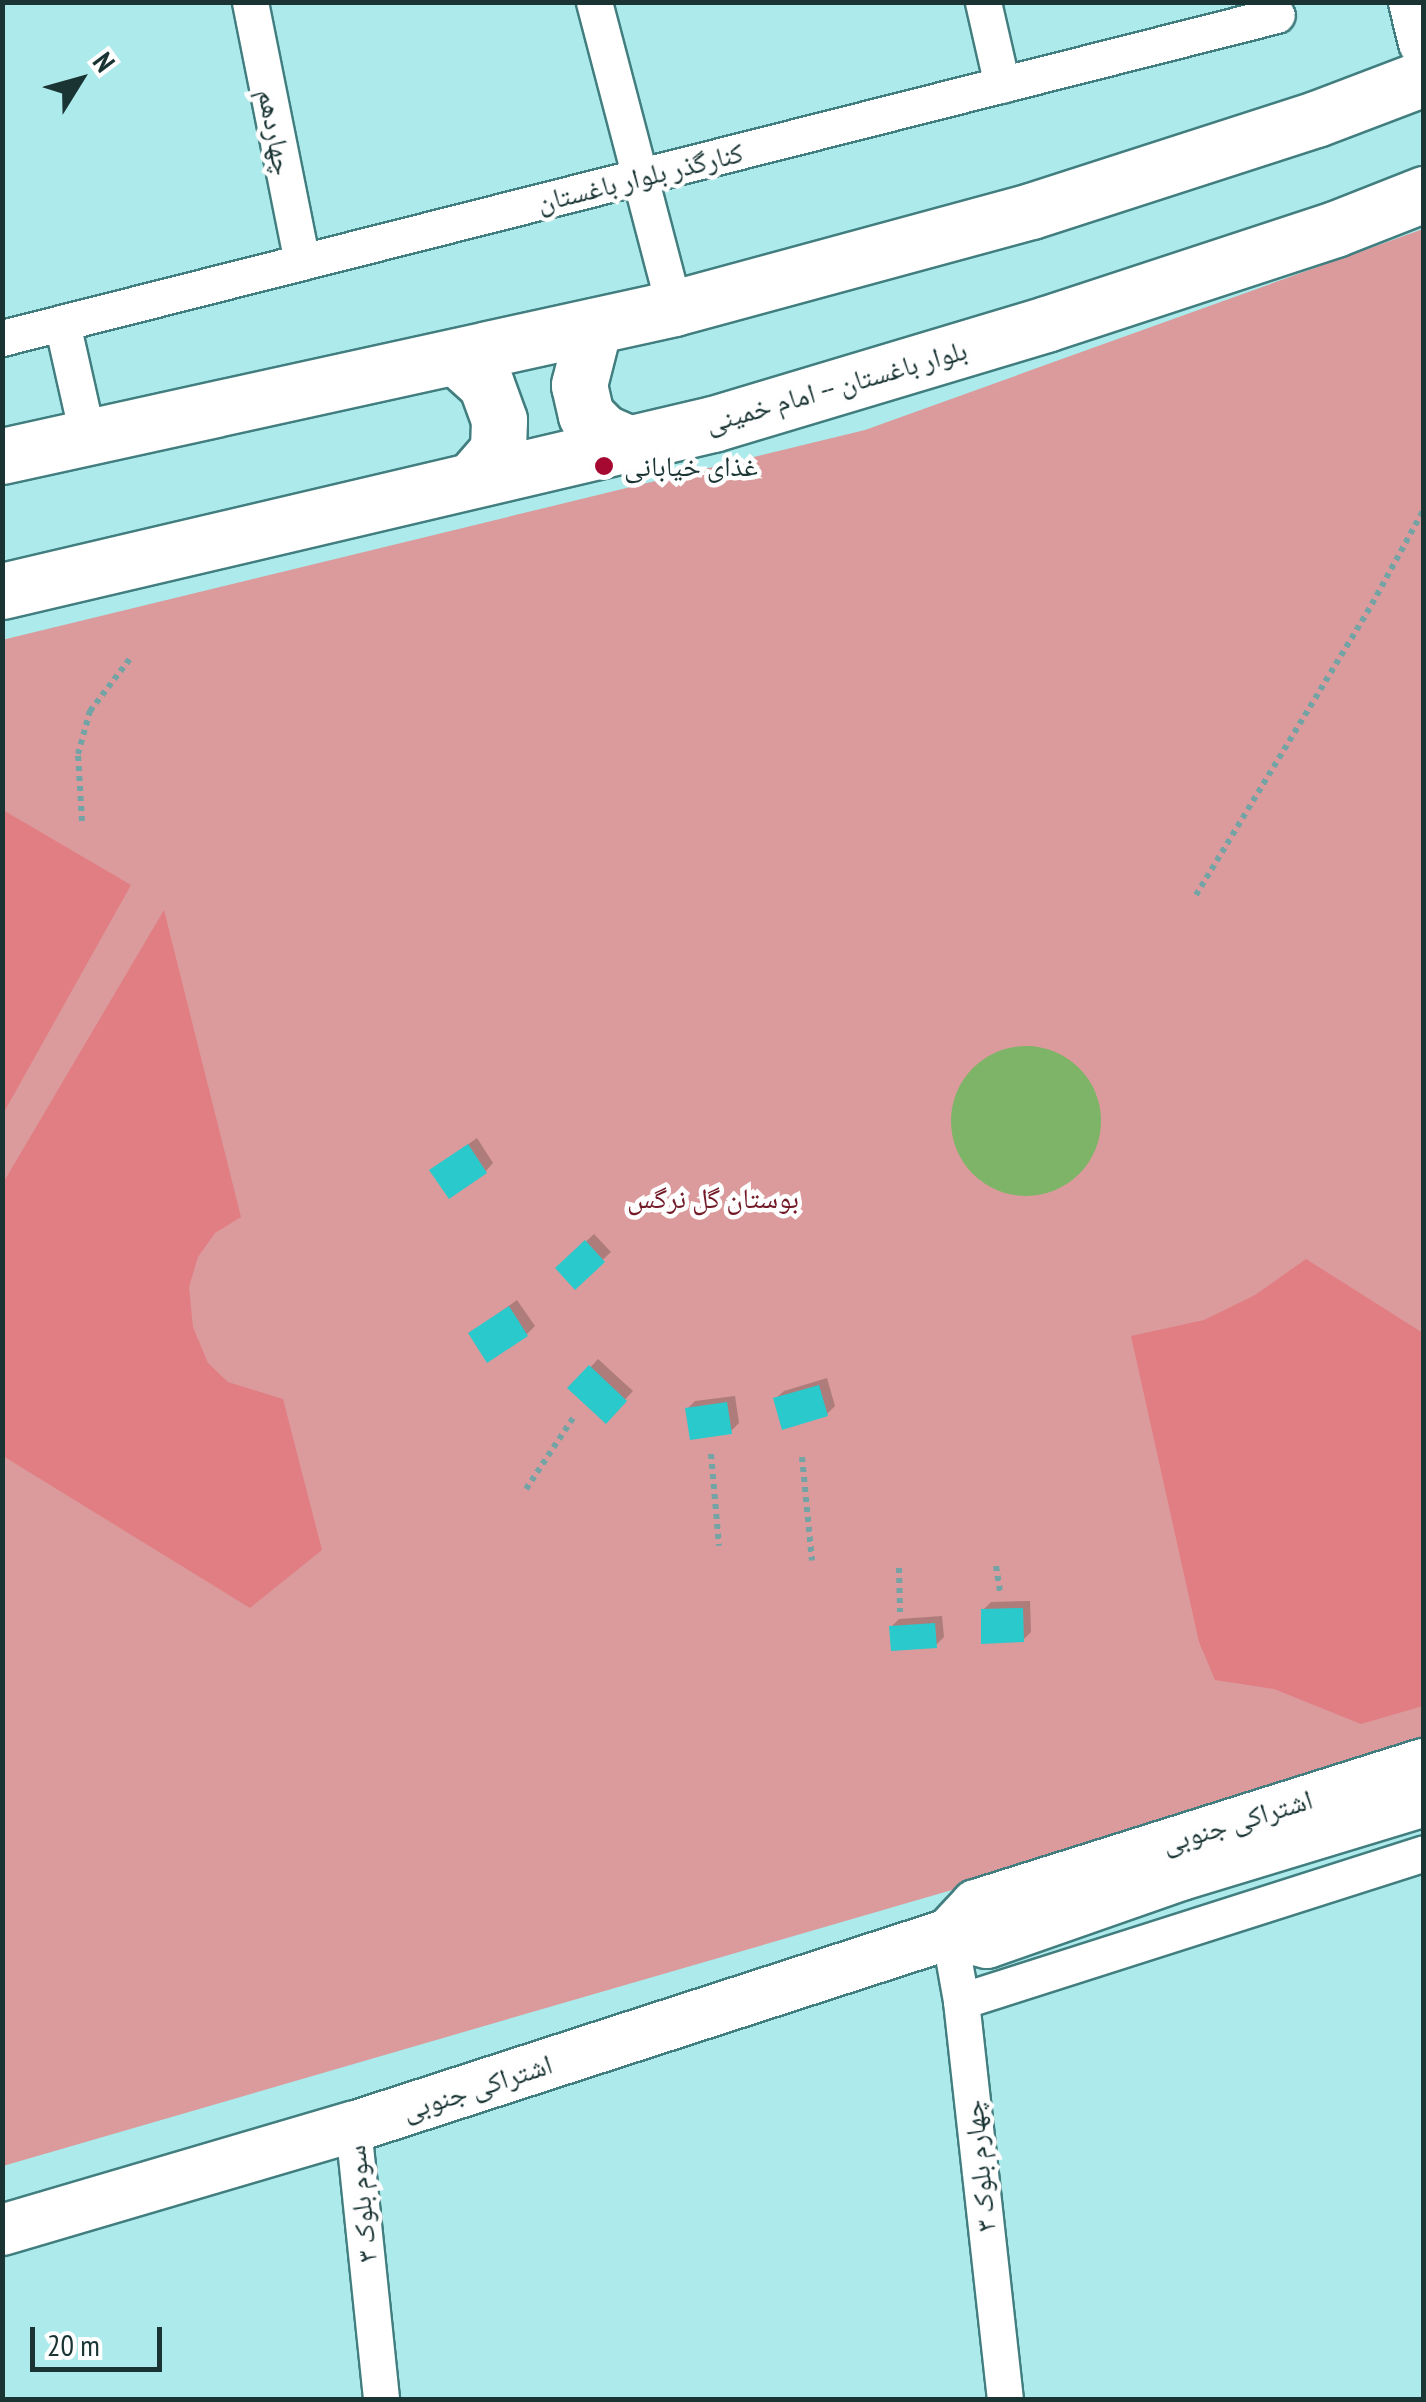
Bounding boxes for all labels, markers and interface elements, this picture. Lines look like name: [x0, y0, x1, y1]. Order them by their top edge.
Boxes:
north arrow: [30, 30, 130, 130]
text: N: [85, 44, 124, 79]
street label: چهاردهم: [251, 86, 301, 178]
street label: کنارگذر بلوار باغستان: [533, 135, 747, 219]
street label: بلوار باغستان -- امام خمینی: [700, 332, 972, 440]
place label: غذای خیابانی: [624, 449, 758, 483]
marker: غذای خیابانی: [593, 455, 615, 477]
park label: بوستان گل نرگس: [627, 1181, 799, 1215]
street label: اشتراکی جنوبی: [1158, 1782, 1316, 1860]
street label: اشتراکی جنوبی: [398, 2047, 556, 2127]
street label: چهارم بلوک ۳: [955, 2098, 1003, 2234]
street label: سوم بلوک ۳: [338, 2144, 384, 2264]
scale bar: [35, 2307, 168, 2369]
text: 20 m: [47, 2325, 100, 2364]

